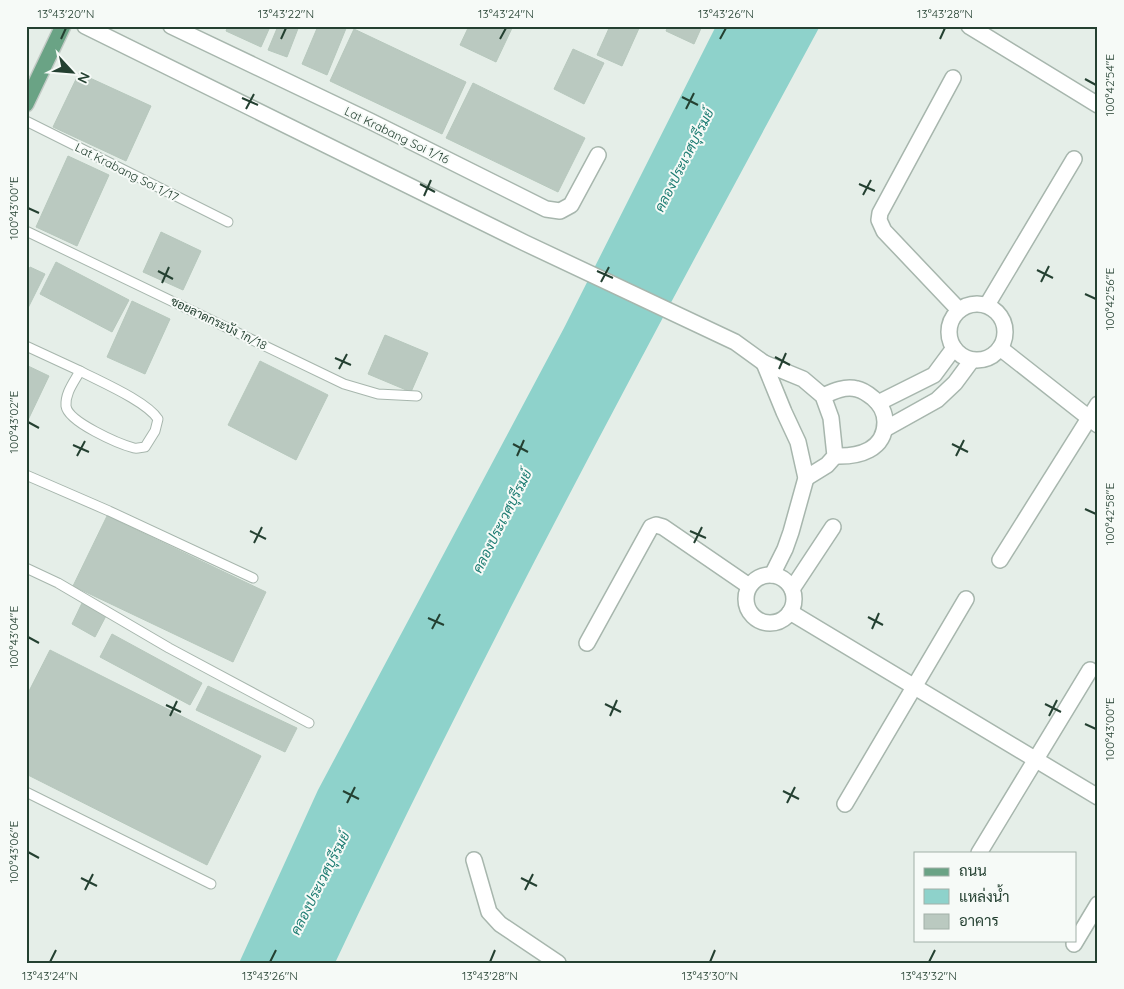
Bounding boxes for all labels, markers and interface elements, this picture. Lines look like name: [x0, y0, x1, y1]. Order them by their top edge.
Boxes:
text: 13°43'20"N: [38, 6, 94, 21]
text: 13°43'22"N: [258, 6, 314, 21]
text: 13°43'24"N: [478, 6, 534, 21]
text: 13°43'26"N: [698, 6, 754, 21]
text: 13°43'28"N: [917, 6, 973, 21]
north arrow: [48, 48, 98, 98]
text: 100°42'54"E: [1102, 54, 1117, 116]
text: N: [73, 69, 94, 86]
street label: Lat Krabang Soi 1/16: [342, 103, 452, 167]
water label: คลองประเวศบุรีรมย์: [650, 103, 720, 215]
street label: Lat Krabang Soi 1/17: [73, 139, 181, 205]
text: 100°43'00"E: [6, 176, 21, 240]
text: 100°42'56"E: [1102, 268, 1117, 330]
street label: ซอยลาดกระบัง 1ก/18: [168, 293, 270, 353]
text: 100°43'02"E: [6, 390, 21, 453]
water label: คลองประเวศบุรีรมย์: [468, 464, 538, 576]
text: 100°42'58"E: [1102, 483, 1117, 545]
text: 100°43'04"E: [6, 606, 21, 668]
text: 100°43'00"E: [1102, 697, 1117, 761]
text: 100°43'06"E: [6, 820, 21, 883]
water label: คลองประเวศบุรีรมย์: [286, 826, 356, 938]
legend: [914, 852, 1076, 942]
text: ถนน: [959, 861, 987, 880]
text: แหล่งน้ำ: [959, 884, 1010, 906]
text: อาคาร: [959, 911, 999, 930]
text: 13°43'24"N: [22, 968, 78, 983]
text: 13°43'26"N: [242, 968, 298, 983]
text: 13°43'28"N: [462, 968, 518, 983]
text: 13°43'30"N: [682, 968, 738, 983]
text: 13°43'32"N: [901, 968, 957, 983]

